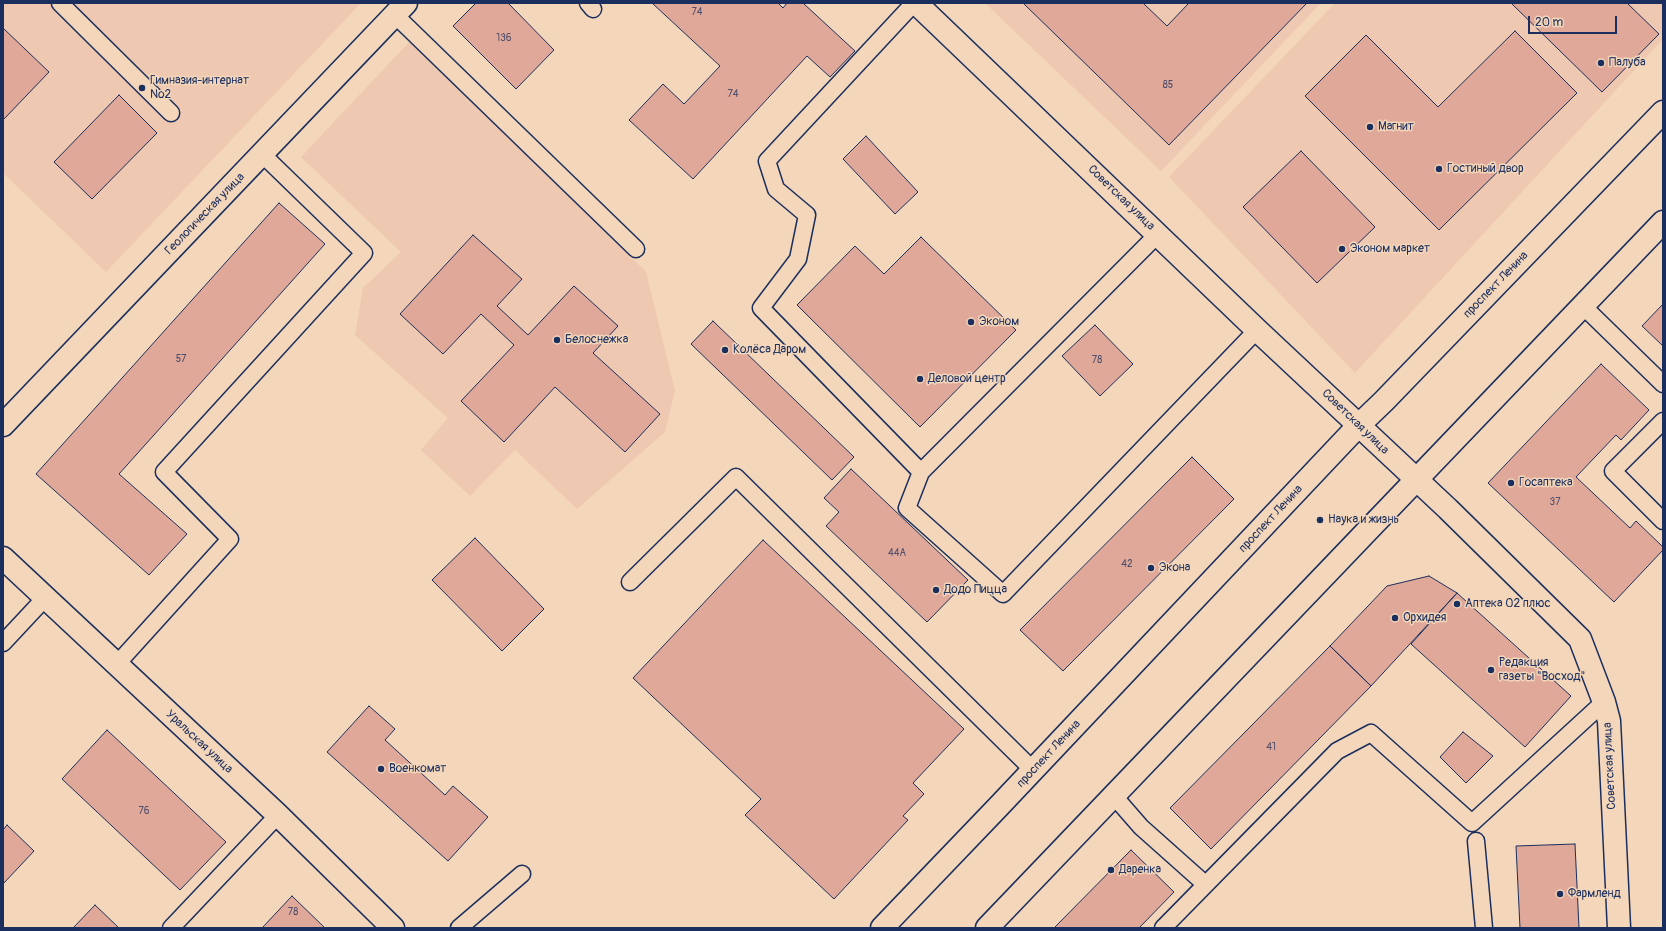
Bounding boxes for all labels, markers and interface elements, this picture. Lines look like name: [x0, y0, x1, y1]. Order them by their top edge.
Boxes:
house number: 74: [691, 6, 703, 18]
scale bar: [1530, 8, 1619, 34]
text: 20 m: [1535, 15, 1563, 30]
house number: 136: [496, 32, 512, 44]
place label: Палуба: [1609, 56, 1646, 70]
marker: Палуба: [1596, 58, 1606, 68]
place label: Гимназия-интернат №2: [150, 74, 249, 102]
house number: 85: [1163, 79, 1173, 91]
marker: Гимназия-интернат №2: [137, 83, 147, 93]
house number: 74: [727, 88, 739, 100]
place label: Магнит: [1378, 120, 1414, 134]
marker: Магнит: [1365, 122, 1375, 132]
street label: Советская улица: [1084, 162, 1158, 234]
place label: Гостиный двор: [1447, 162, 1524, 176]
marker: Гостиный двор: [1434, 164, 1444, 174]
street label: Геологическая улица: [162, 170, 248, 258]
place label: Эконом маркет: [1350, 242, 1430, 256]
marker: Эконом маркет: [1337, 244, 1347, 254]
street label: проспект Ленина: [1461, 249, 1531, 321]
place label: Эконом: [979, 315, 1019, 329]
marker: Эконом: [966, 317, 976, 327]
place label: Белоснежка: [565, 333, 628, 347]
marker: Белоснежка: [552, 335, 562, 345]
place label: Колёса Даром: [733, 343, 806, 357]
marker: Колёса Даром: [720, 345, 730, 355]
house number: 57: [176, 353, 186, 365]
house number: 78: [1092, 354, 1102, 366]
place label: Деловой центр: [928, 372, 1006, 386]
marker: Деловой центр: [915, 374, 925, 384]
street label: Советская улица: [1318, 386, 1392, 458]
place label: Госаптека: [1519, 476, 1573, 490]
marker: Госаптека: [1506, 478, 1516, 488]
street label: проспект Ленина: [1236, 482, 1306, 556]
house number: 37: [1550, 496, 1560, 508]
place label: Наука и жизнь: [1328, 513, 1399, 527]
marker: Наука и жизнь: [1315, 515, 1325, 525]
house number: 44А: [888, 547, 906, 559]
house number: 42: [1121, 558, 1133, 570]
place label: Экона: [1159, 561, 1190, 575]
marker: Экона: [1146, 563, 1156, 573]
place label: Додо Пицца: [944, 583, 1007, 597]
marker: Додо Пицца: [931, 585, 941, 595]
place label: Аптека 02 плюс: [1465, 597, 1551, 611]
marker: Аптека 02 плюс: [1452, 599, 1462, 609]
place label: Орхидея: [1403, 611, 1446, 625]
marker: Орхидея: [1390, 613, 1400, 623]
place label: Редакция газеты "Восход": [1499, 656, 1585, 684]
marker: Редакция газеты "Восход": [1486, 665, 1496, 675]
street label: Уральская улица: [163, 707, 235, 777]
street label: проспект Ленина: [1014, 717, 1084, 791]
street label: Советская улица: [1601, 722, 1619, 810]
house number: 41: [1266, 741, 1276, 753]
place label: Военкомат: [389, 762, 446, 776]
marker: Военкомат: [376, 764, 386, 774]
house number: 76: [138, 805, 150, 817]
place label: Даренка: [1119, 863, 1161, 877]
marker: Даренка: [1106, 865, 1116, 875]
place label: Фармленд: [1568, 887, 1621, 901]
marker: Фармленд: [1555, 889, 1565, 899]
house number: 78: [288, 906, 298, 918]

